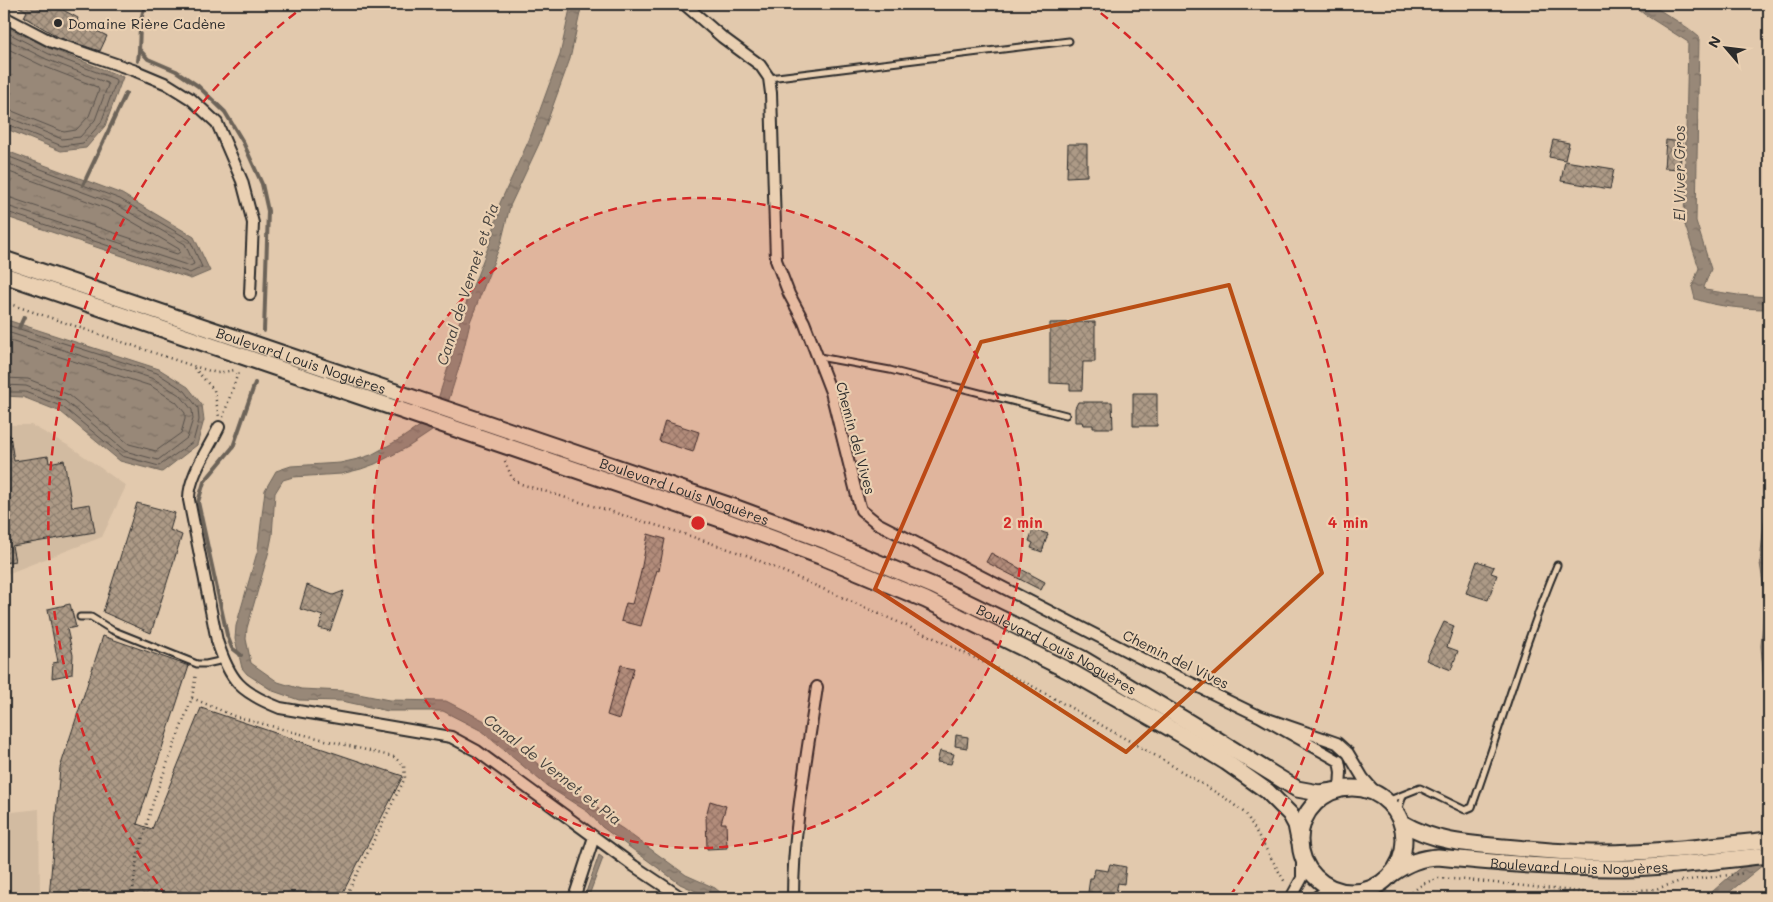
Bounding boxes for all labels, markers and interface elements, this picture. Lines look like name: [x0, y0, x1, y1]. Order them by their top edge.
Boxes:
place label: Domaine Rière Cadène: [68, 14, 226, 33]
marker: Domaine Rière Cadène: [52, 17, 64, 29]
north arrow: [1700, 22, 1750, 72]
text: N: [1703, 33, 1725, 51]
water label: El Viver Gros: [1669, 125, 1689, 221]
water label: Canal de Vernet et Pia: [431, 200, 503, 368]
street label: Boulevard Louis Noguères: [214, 322, 389, 398]
street label: Chemin del Vives: [832, 380, 880, 496]
street label: Boulevard Louis Noguères: [597, 453, 772, 529]
text: 2 min: [1003, 512, 1043, 532]
text: 4 min: [1328, 512, 1368, 532]
centre of rings: [689, 514, 707, 532]
street label: Boulevard Louis Noguères: [974, 599, 1140, 699]
street label: Chemin del Vives: [1120, 625, 1232, 693]
water label: Canal de Vernet et Pia: [480, 709, 626, 829]
street label: Boulevard Louis Noguères: [1490, 852, 1669, 878]

